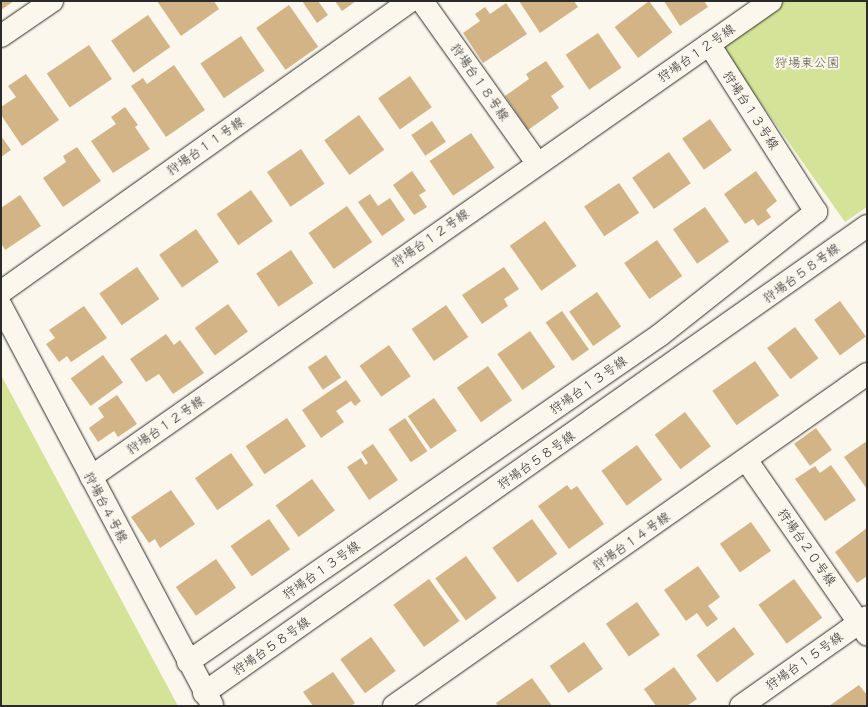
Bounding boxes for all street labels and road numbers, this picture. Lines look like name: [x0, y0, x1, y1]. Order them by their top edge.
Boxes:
street label: 狩場台１２号線: [654, 21, 738, 85]
street label: 狩場台１８号線: [448, 40, 512, 124]
street label: 狩場台１３号線: [720, 68, 782, 152]
street label: 狩場台１１号線: [163, 114, 247, 178]
street label: 狩場台１２号線: [388, 206, 472, 270]
street label: 狩場台５８号線: [760, 240, 842, 306]
street label: 狩場台１３号線: [546, 353, 630, 417]
street label: 狩場台１２号線: [123, 393, 207, 457]
street label: 狩場台５８号線: [494, 428, 578, 492]
street label: 狩場台４号線: [81, 469, 131, 545]
street label: 狩場台２０号線: [775, 505, 839, 589]
street label: 狩場台１４号線: [589, 509, 673, 573]
street label: 狩場台１３号線: [279, 538, 363, 602]
street label: 狩場台５８号線: [229, 614, 313, 678]
street label: 狩場台１５号線: [762, 629, 846, 693]

